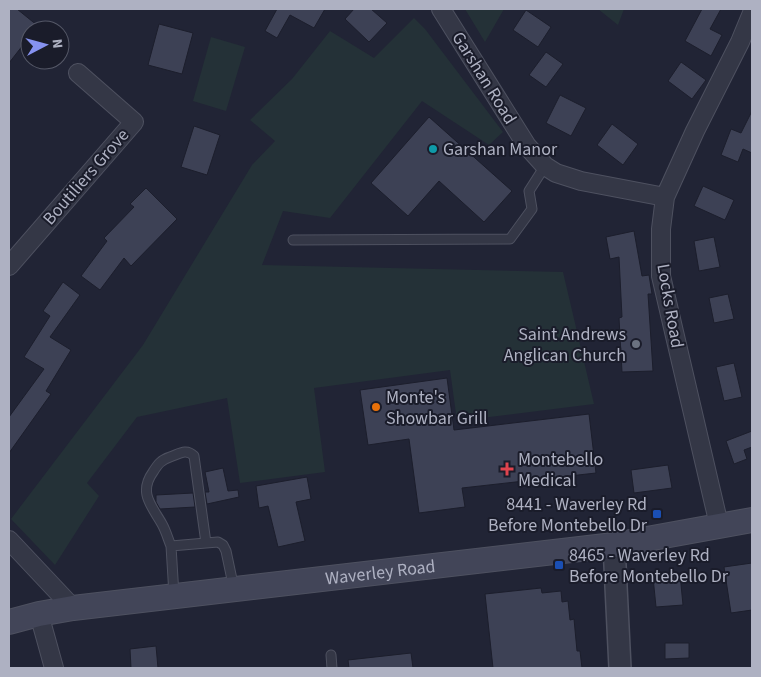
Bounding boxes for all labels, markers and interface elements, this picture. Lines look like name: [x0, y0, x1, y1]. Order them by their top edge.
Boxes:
north arrow: [20, 20, 70, 70]
street label: Garshan Road: [446, 27, 522, 129]
text: N: [47, 38, 67, 49]
street label: Boutiliers Grove: [37, 123, 135, 231]
place label: Garshan Manor: [443, 137, 558, 162]
marker: Garshan Manor: [427, 143, 439, 155]
street label: Locks Road: [650, 262, 690, 350]
place label: Saint Andrews Anglican Church: [504, 322, 626, 368]
marker: Saint Andrews Anglican Church: [630, 338, 642, 350]
place label: Monte's Showbar Grill: [386, 385, 488, 431]
marker: Monte's Showbar Grill: [370, 401, 382, 413]
place label: Montebello Medical: [518, 447, 603, 493]
marker: Montebello Medical: [500, 462, 514, 476]
place label: 8441 - Waverley Rd Before Montebello Dr: [488, 492, 648, 538]
marker: 8441 - Waverley Rd Before Montebello Dr: [651, 508, 663, 520]
place label: 8465 - Waverley Rd Before Montebello Dr: [569, 543, 729, 589]
street label: Waverley Road: [324, 553, 437, 591]
marker: 8465 - Waverley Rd Before Montebello Dr: [553, 559, 565, 571]

